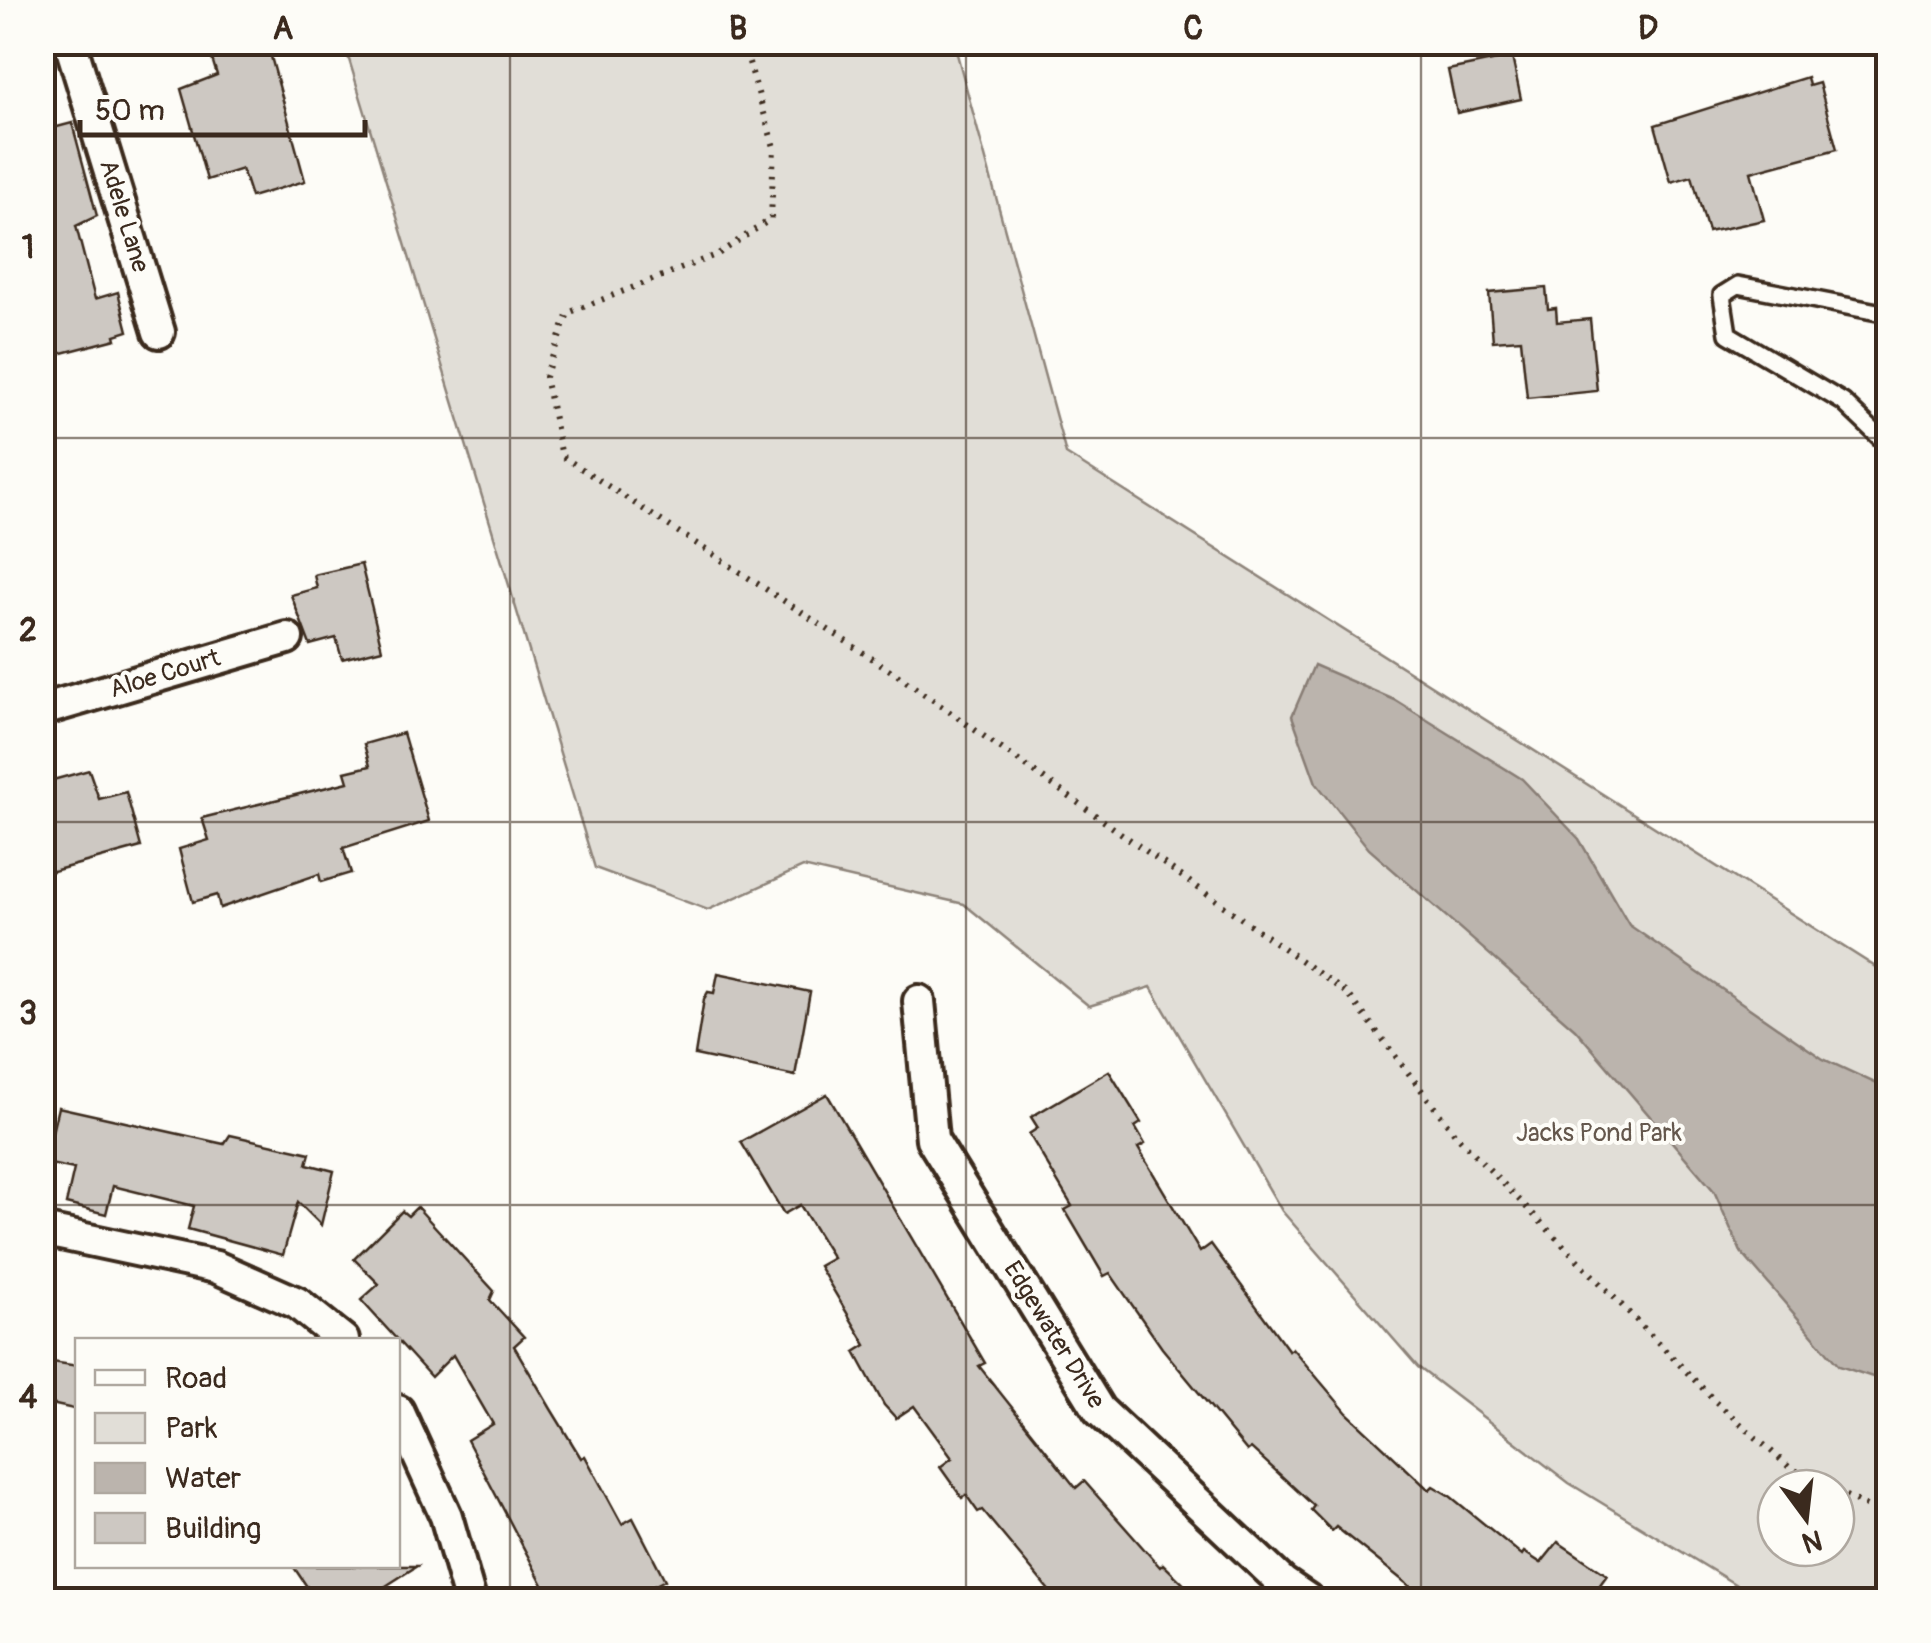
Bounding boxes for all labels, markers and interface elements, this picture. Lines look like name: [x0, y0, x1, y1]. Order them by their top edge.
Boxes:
text: A: [273, 9, 294, 49]
text: B: [729, 9, 747, 49]
text: C: [1183, 9, 1203, 49]
text: D: [1638, 9, 1658, 49]
scale bar: [80, 75, 365, 137]
text: 50 m: [95, 92, 165, 129]
street label: Adele Lane: [92, 156, 156, 277]
text: 1: [22, 228, 34, 268]
text: 2: [19, 611, 37, 651]
street label: Aloe Court: [106, 642, 225, 705]
text: 3: [19, 994, 37, 1034]
park label: Jacks Pond Park: [1516, 1118, 1683, 1149]
street label: Edgewater Drive: [996, 1256, 1112, 1415]
legend: [75, 1338, 400, 1568]
text: Road: [165, 1360, 227, 1397]
text: 4: [19, 1378, 38, 1418]
text: Park: [165, 1410, 218, 1447]
text: Water: [165, 1460, 242, 1497]
north arrow: [1756, 1468, 1856, 1568]
text: Building: [165, 1510, 261, 1547]
text: N: [1798, 1521, 1826, 1560]

